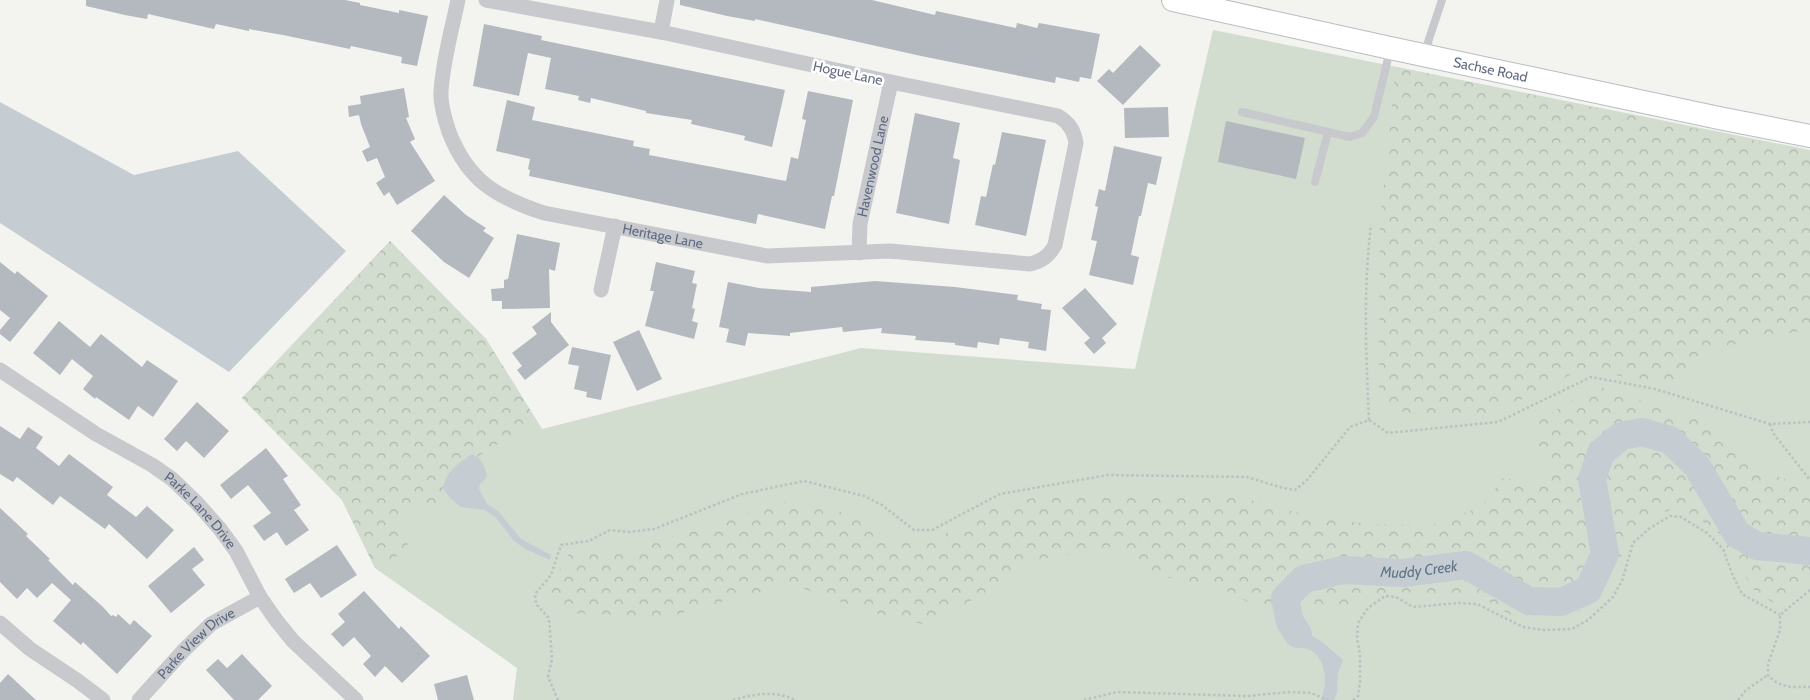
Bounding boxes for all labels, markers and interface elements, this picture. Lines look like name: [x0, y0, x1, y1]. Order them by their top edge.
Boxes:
street label: Sachse Road: [1452, 53, 1529, 86]
street label: Hogue Lane: [812, 57, 884, 89]
street label: Havenwood Lane: [853, 114, 892, 219]
street label: Heritage Lane: [621, 219, 705, 253]
street label: Parke Lane Drive: [161, 468, 240, 552]
water label: Muddy Creek: [1379, 557, 1459, 582]
street label: Parke View Drive: [153, 604, 238, 683]

